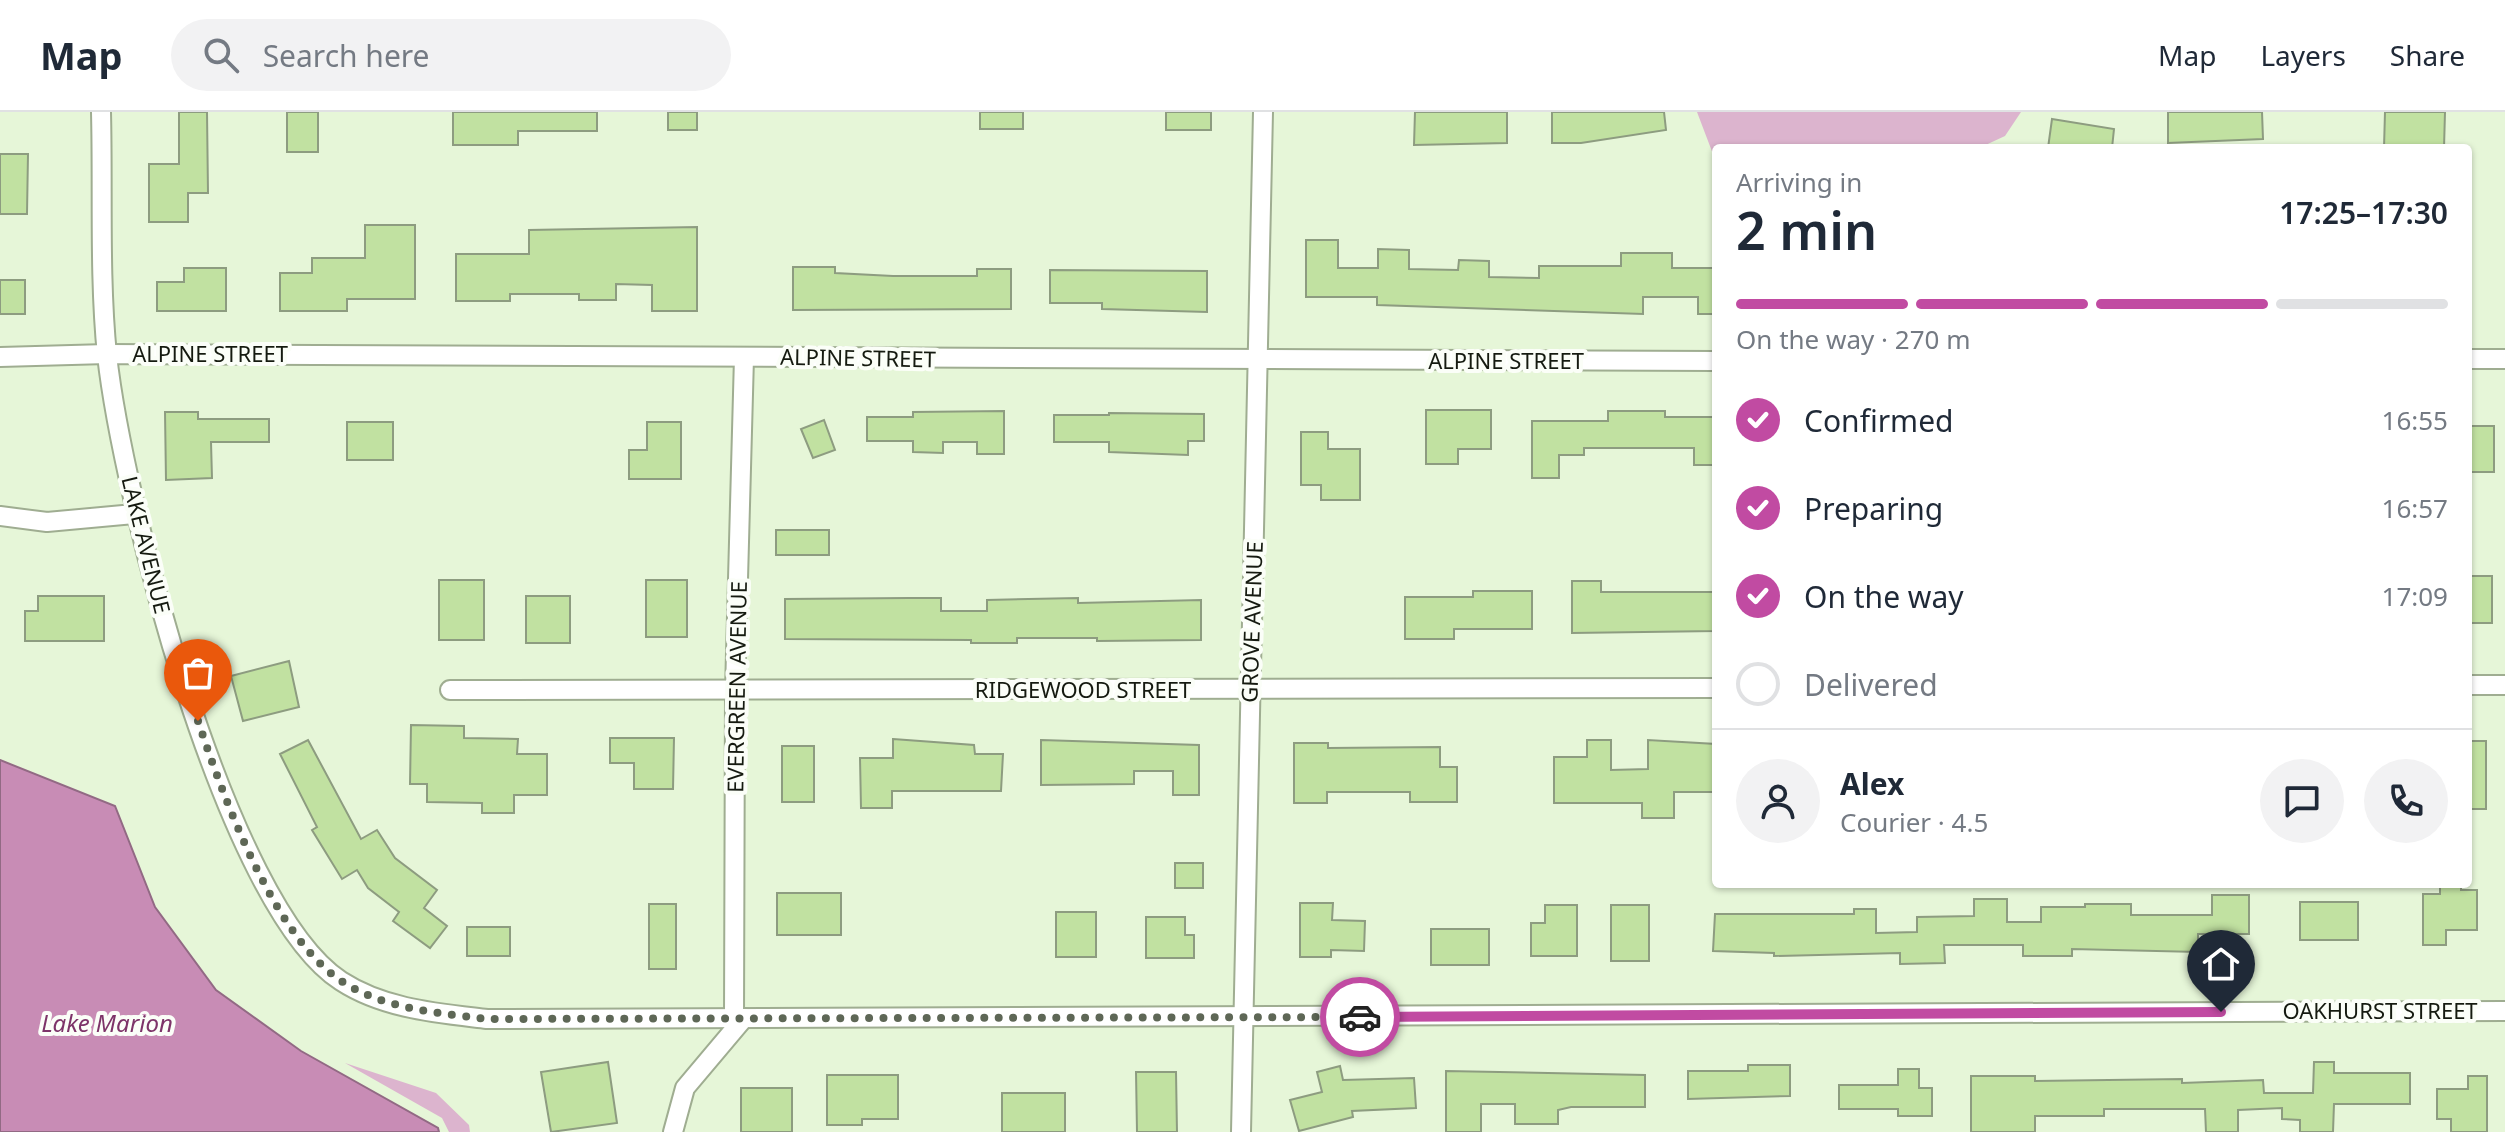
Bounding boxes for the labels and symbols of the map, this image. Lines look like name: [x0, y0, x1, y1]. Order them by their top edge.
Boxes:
street label: ALPINE STREET: [132, 338, 288, 368]
street label: ALPINE STREET: [780, 341, 936, 373]
street label: ALPINE STREET: [1428, 345, 1584, 375]
street label: LAKE AVENUE: [115, 473, 179, 617]
street label: GROVE AVENUE: [1233, 541, 1269, 703]
street label: EVERGREEN AVENUE: [719, 581, 753, 793]
pin: [164, 639, 232, 721]
street label: RIDGEWOOD STREET: [975, 674, 1191, 704]
pin: [2187, 930, 2255, 1012]
courier: [1320, 977, 1400, 1057]
street label: OAKHURST STREET: [2282, 995, 2478, 1025]
water label: Lake Marion: [41, 1006, 173, 1039]

